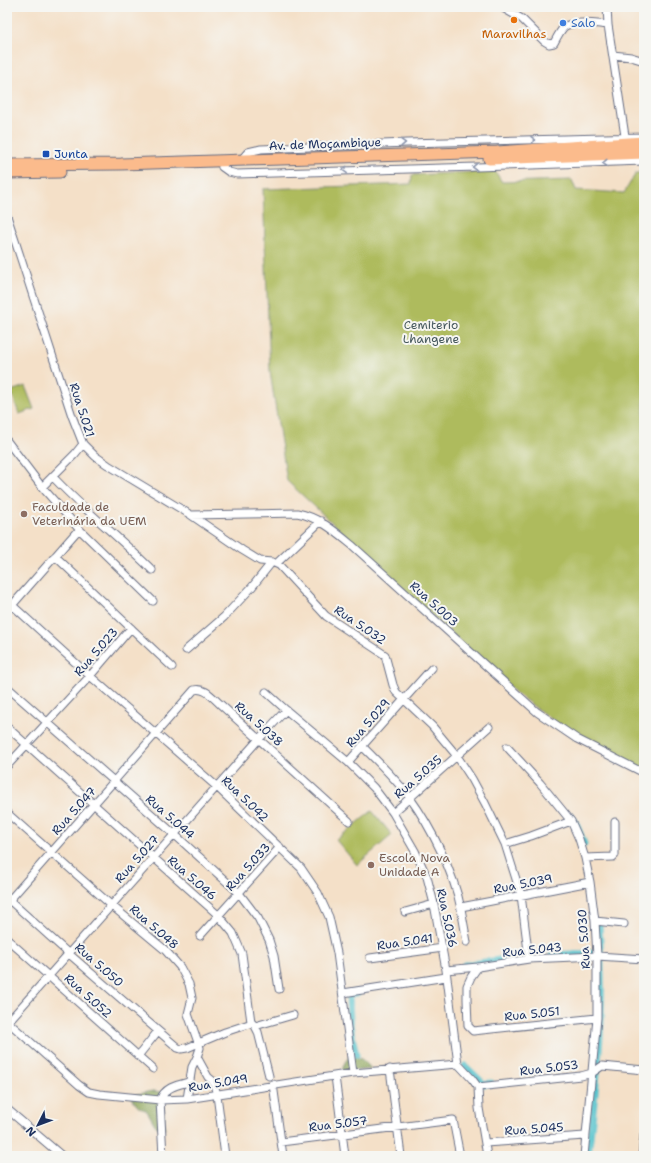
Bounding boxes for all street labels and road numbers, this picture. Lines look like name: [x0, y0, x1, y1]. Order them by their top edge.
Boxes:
street label: Av. de Moçambique: [268, 134, 382, 154]
street label: Rua 5.021: [66, 381, 98, 439]
street label: Rua 5.003: [406, 578, 462, 630]
street label: Rua 5.032: [331, 602, 389, 648]
street label: Rua 5.023: [70, 624, 122, 680]
street label: Rua 5.029: [342, 695, 394, 751]
street label: Rua 5.038: [231, 698, 287, 750]
street label: Rua 5.035: [391, 752, 445, 802]
street label: Rua 5.042: [218, 773, 272, 825]
street label: Rua 5.047: [48, 783, 100, 839]
street label: Rua 5.044: [142, 791, 198, 843]
street label: Rua 5.027: [111, 832, 163, 886]
street label: Rua 5.033: [222, 840, 274, 894]
street label: Rua 5.046: [164, 852, 220, 904]
street label: Rua 5.039: [492, 870, 554, 898]
street label: Rua 5.036: [433, 887, 461, 949]
street label: Rua 5.048: [126, 901, 182, 953]
street label: Rua 5.030: [574, 909, 594, 969]
street label: Rua 5.041: [376, 930, 434, 954]
street label: Rua 5.050: [71, 939, 127, 991]
street label: Rua 5.043: [502, 939, 562, 961]
street label: Rua 5.052: [61, 970, 115, 1022]
street label: Rua 5.051: [503, 1003, 561, 1025]
street label: Rua 5.053: [519, 1056, 579, 1080]
street label: Rua 5.049: [187, 1070, 249, 1096]
street label: Rua 5.057: [308, 1112, 368, 1136]
street label: Rua 5.045: [504, 1119, 564, 1139]

